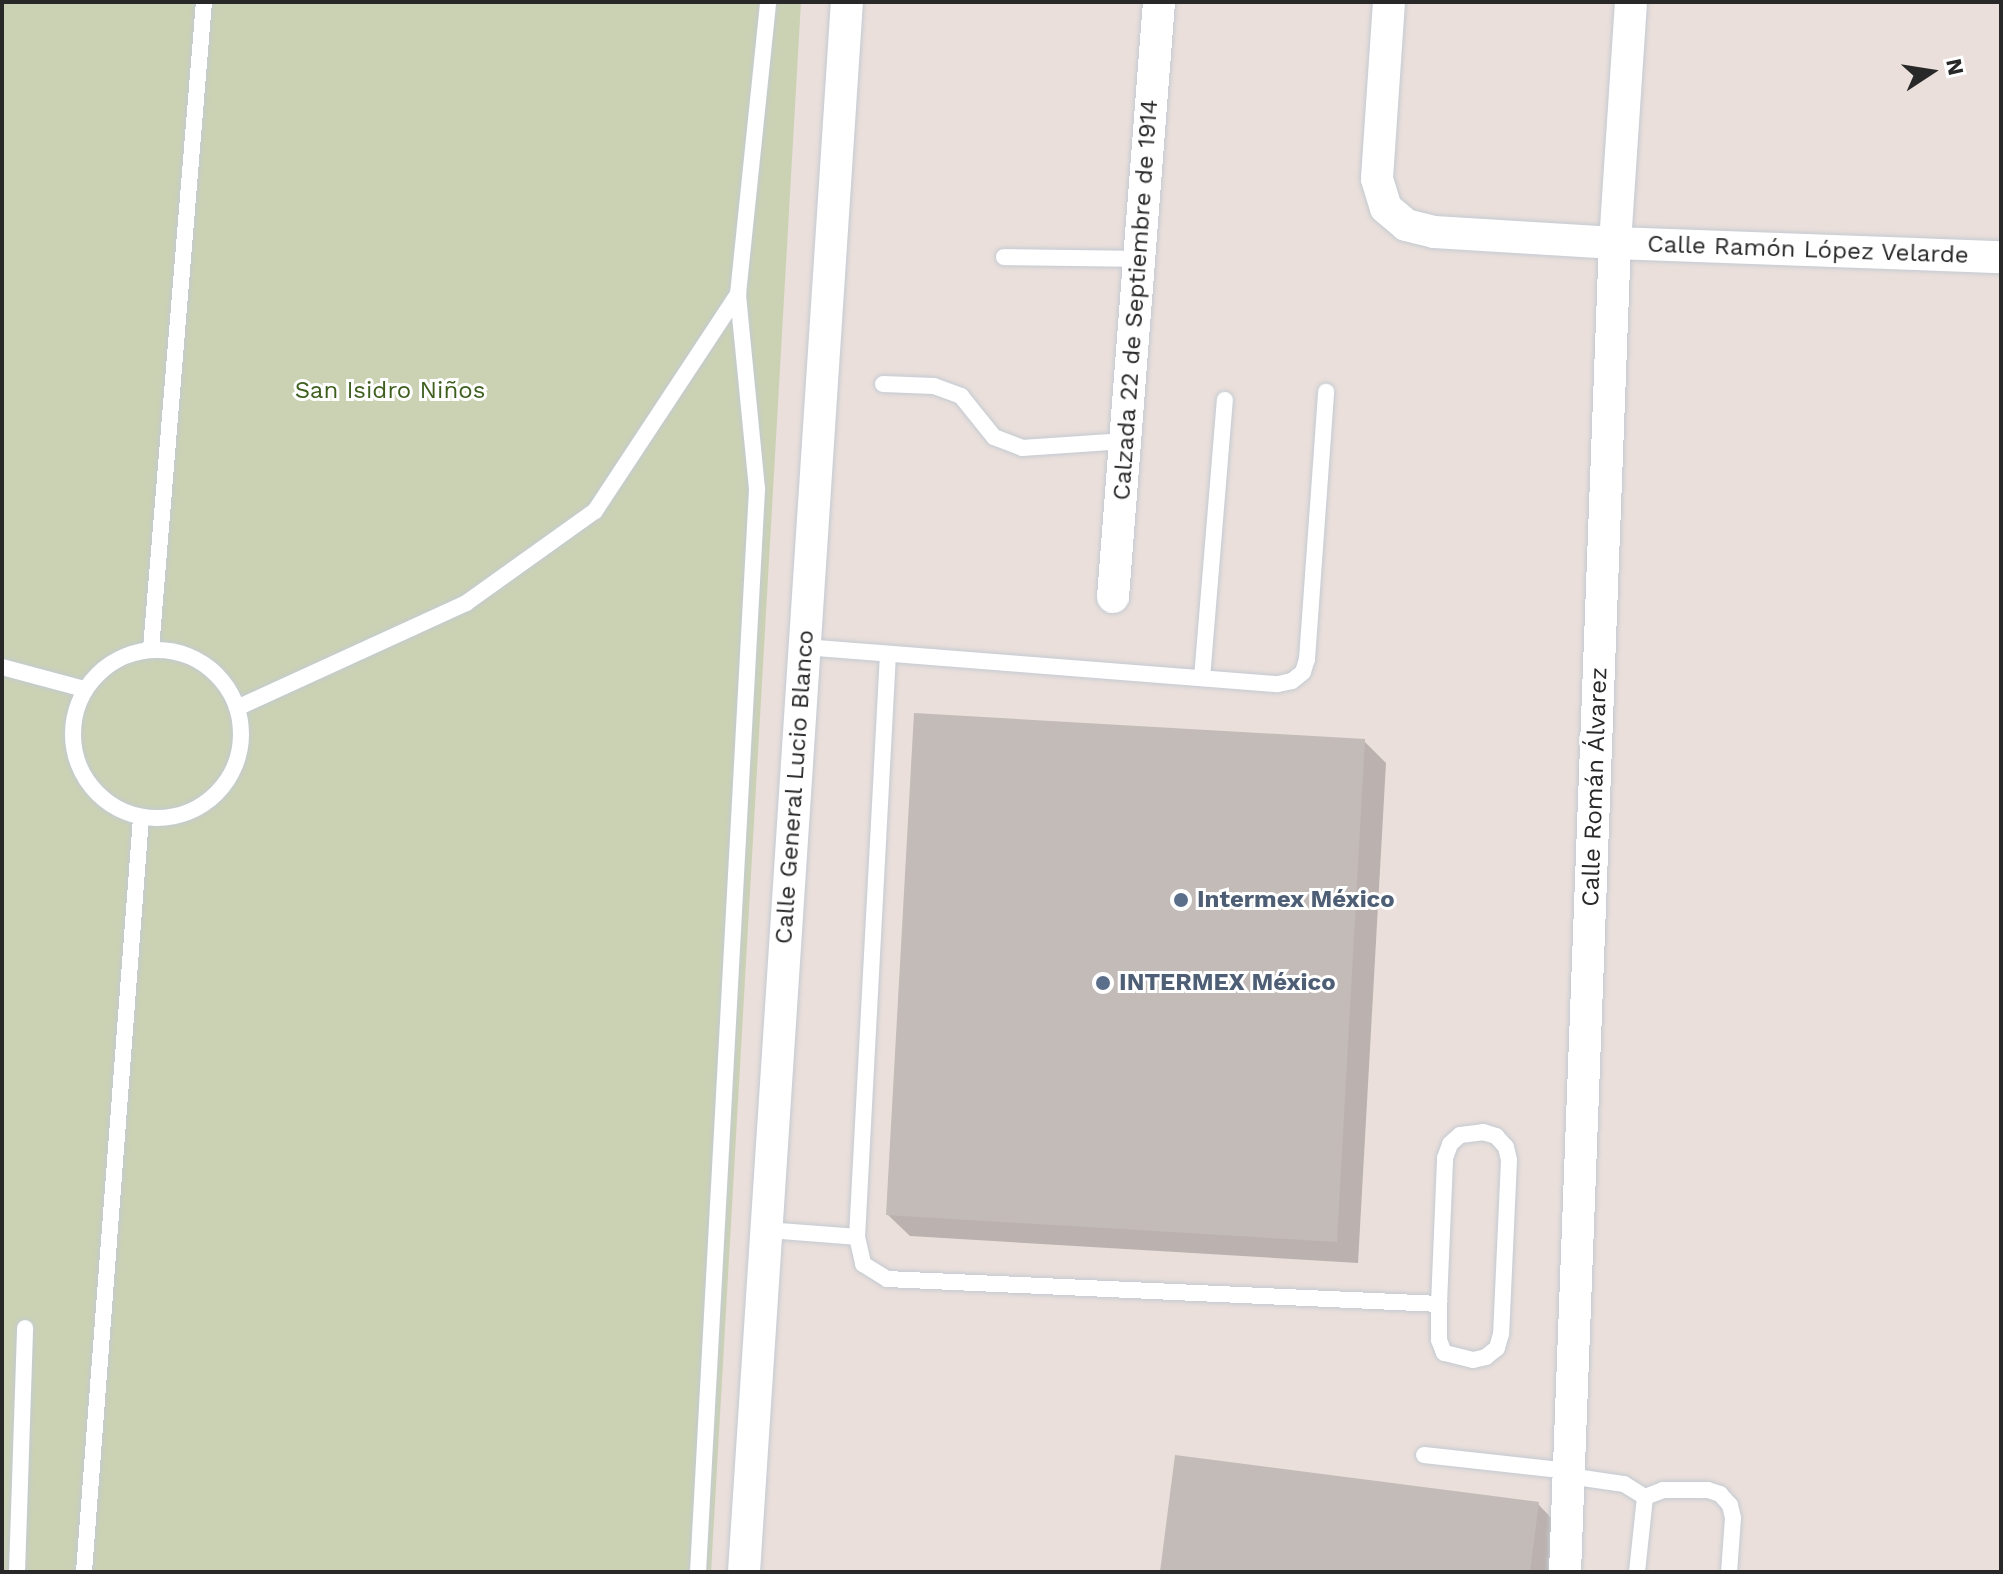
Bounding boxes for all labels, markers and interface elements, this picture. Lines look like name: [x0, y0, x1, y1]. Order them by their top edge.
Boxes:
north arrow: [1891, 32, 1971, 112]
text: N: [1941, 56, 1969, 77]
street label: Calzada 22 de Septiembre de 1914: [1108, 98, 1164, 502]
street label: Calle Ramón López Velarde: [1646, 230, 1970, 270]
park label: San Isidro Niños: [295, 377, 485, 405]
street label: Calle General Lucio Blanco: [770, 628, 820, 946]
street label: Calle Román Álvarez: [1576, 666, 1614, 908]
place label: Intermex México: [1197, 886, 1395, 914]
marker: Intermex México: [1172, 891, 1190, 909]
place label: INTERMEX México: [1119, 969, 1336, 997]
marker: INTERMEX México: [1094, 974, 1112, 992]

